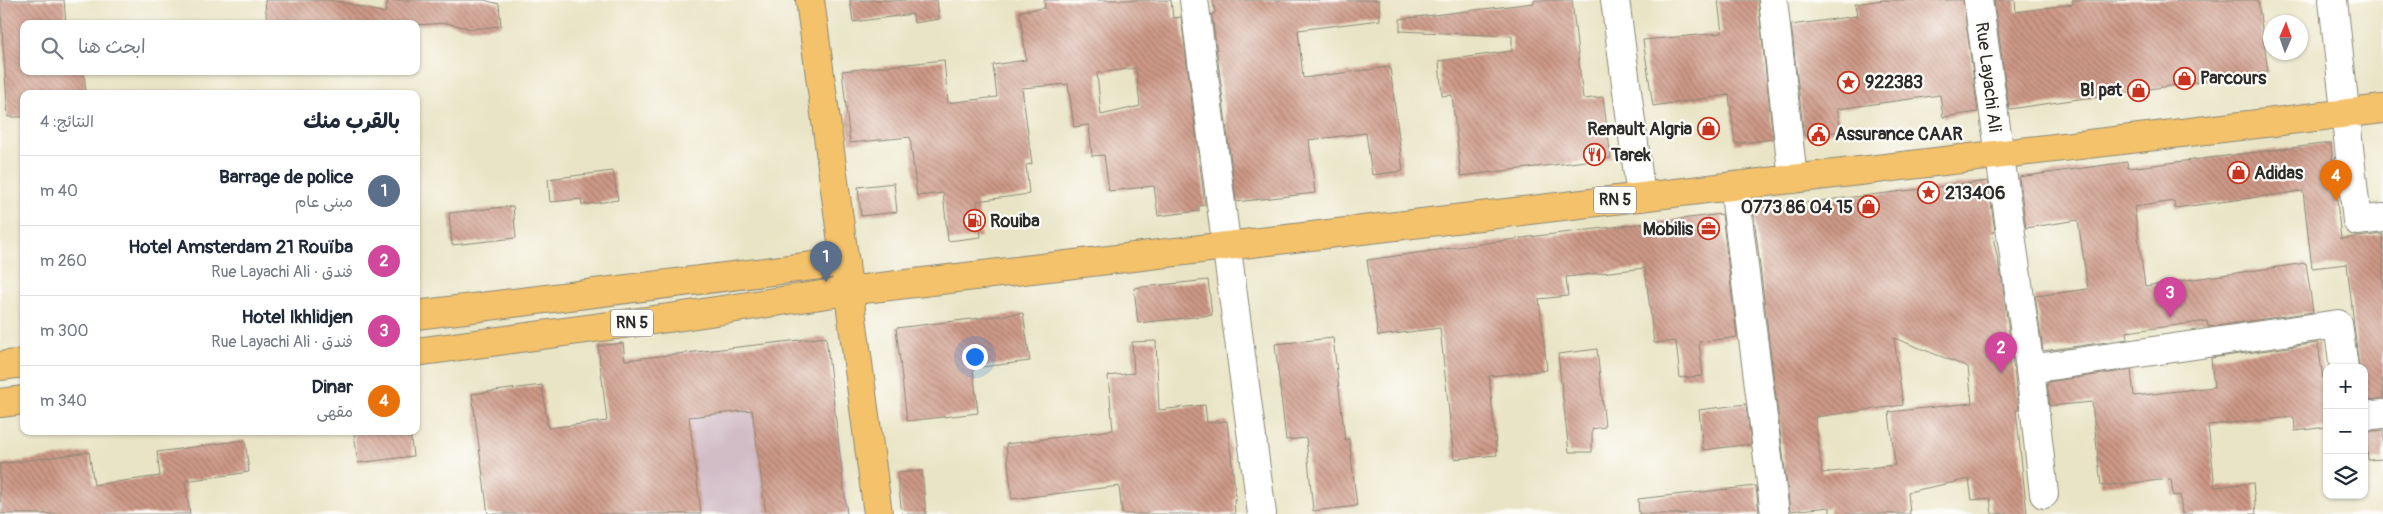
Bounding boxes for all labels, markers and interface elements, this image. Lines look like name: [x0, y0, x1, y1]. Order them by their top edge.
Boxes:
north arrow: [2263, 15, 2308, 60]
search box: [20, 20, 420, 75]
street label: Rue Layachi Ali: [1970, 21, 2006, 133]
icon: search: [38, 34, 66, 62]
text: ابحث هنا: [78, 35, 146, 59]
shop icon: Parcours: [2172, 66, 2196, 90]
place label: Parcours: [2200, 67, 2267, 90]
place icon: 922383: [1837, 70, 1861, 94]
place label: 922383: [1865, 71, 1923, 94]
shop icon: Bl pat: [2126, 78, 2150, 102]
place label: Bl pat: [2080, 79, 2123, 102]
text: بالقرب منك: [303, 108, 400, 135]
text: النتائج: 4: [40, 112, 94, 132]
shop icon: Renault Algria: [1696, 117, 1720, 141]
place label: Renault Algria: [1587, 118, 1693, 141]
public building icon: Assurance CAAR: [1807, 122, 1831, 146]
place label: Assurance CAAR: [1835, 123, 1963, 146]
restaurant icon: Tarek: [1583, 143, 1607, 167]
place label: Tarek: [1610, 144, 1651, 167]
pin: 4: [2320, 160, 2352, 201]
shop icon: Adidas: [2226, 161, 2250, 185]
place label: Adidas: [2254, 162, 2304, 185]
text: Barrage de police: [219, 165, 353, 189]
text: 40 m: [40, 181, 78, 201]
text: 1: [381, 181, 387, 201]
place icon: 213406: [1917, 181, 1941, 205]
place label: 213406: [1945, 182, 2005, 205]
road number: RN 5: [1594, 186, 1636, 214]
text: مبنى عام: [295, 192, 353, 212]
shop icon: 0773 86 04 15: [1857, 195, 1881, 219]
place label: 0773 86 04 15: [1741, 196, 1853, 219]
fuel station icon: Rouiba: [962, 209, 986, 233]
place label: Rouiba: [990, 210, 1040, 233]
office icon: Mobilis: [1697, 217, 1721, 241]
place label: Mobilis: [1643, 218, 1694, 241]
text: Hotel Amsterdam 21 Rouïba: [128, 235, 353, 259]
pin: 1: [810, 241, 842, 282]
text: 260 m: [40, 251, 87, 271]
text: 2: [380, 251, 388, 271]
text: فندق · Rue Layachi Ali: [211, 262, 353, 282]
pin: 3: [2154, 277, 2186, 318]
text: Hotel Ikhlidjen: [242, 305, 353, 329]
road number: RN 5: [611, 309, 653, 336]
text: 300 m: [40, 321, 89, 341]
text: 3: [380, 321, 388, 341]
text: فندق · Rue Layachi Ali: [211, 332, 353, 352]
pin: 2: [1985, 332, 2017, 373]
your location: [962, 344, 988, 370]
map controls: [2323, 364, 2368, 499]
button: +: [2323, 364, 2368, 409]
text: Dinar: [312, 375, 353, 399]
text: 340 m: [40, 391, 87, 411]
text: 4: [379, 391, 389, 411]
text: مقهى: [316, 402, 353, 422]
button: −: [2323, 409, 2368, 454]
button: layers: [2323, 454, 2368, 499]

